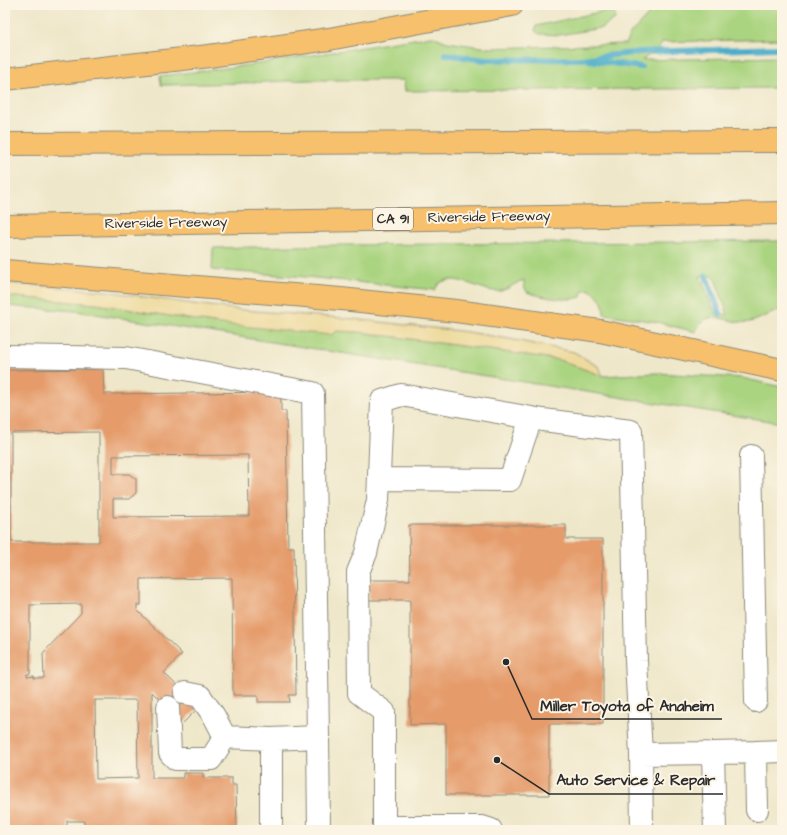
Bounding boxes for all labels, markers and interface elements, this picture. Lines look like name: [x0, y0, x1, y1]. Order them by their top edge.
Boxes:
street label: Riverside Freeway: [427, 206, 551, 228]
road number: CA 91: [373, 208, 413, 230]
street label: Riverside Freeway: [104, 212, 228, 234]
callout: Miller Toyota of Anaheim: [532, 692, 722, 719]
text: Miller Toyota of Anaheim: [540, 696, 714, 718]
callout: Auto Service & Repair: [549, 767, 723, 794]
text: Auto Service & Repair: [557, 770, 716, 791]

